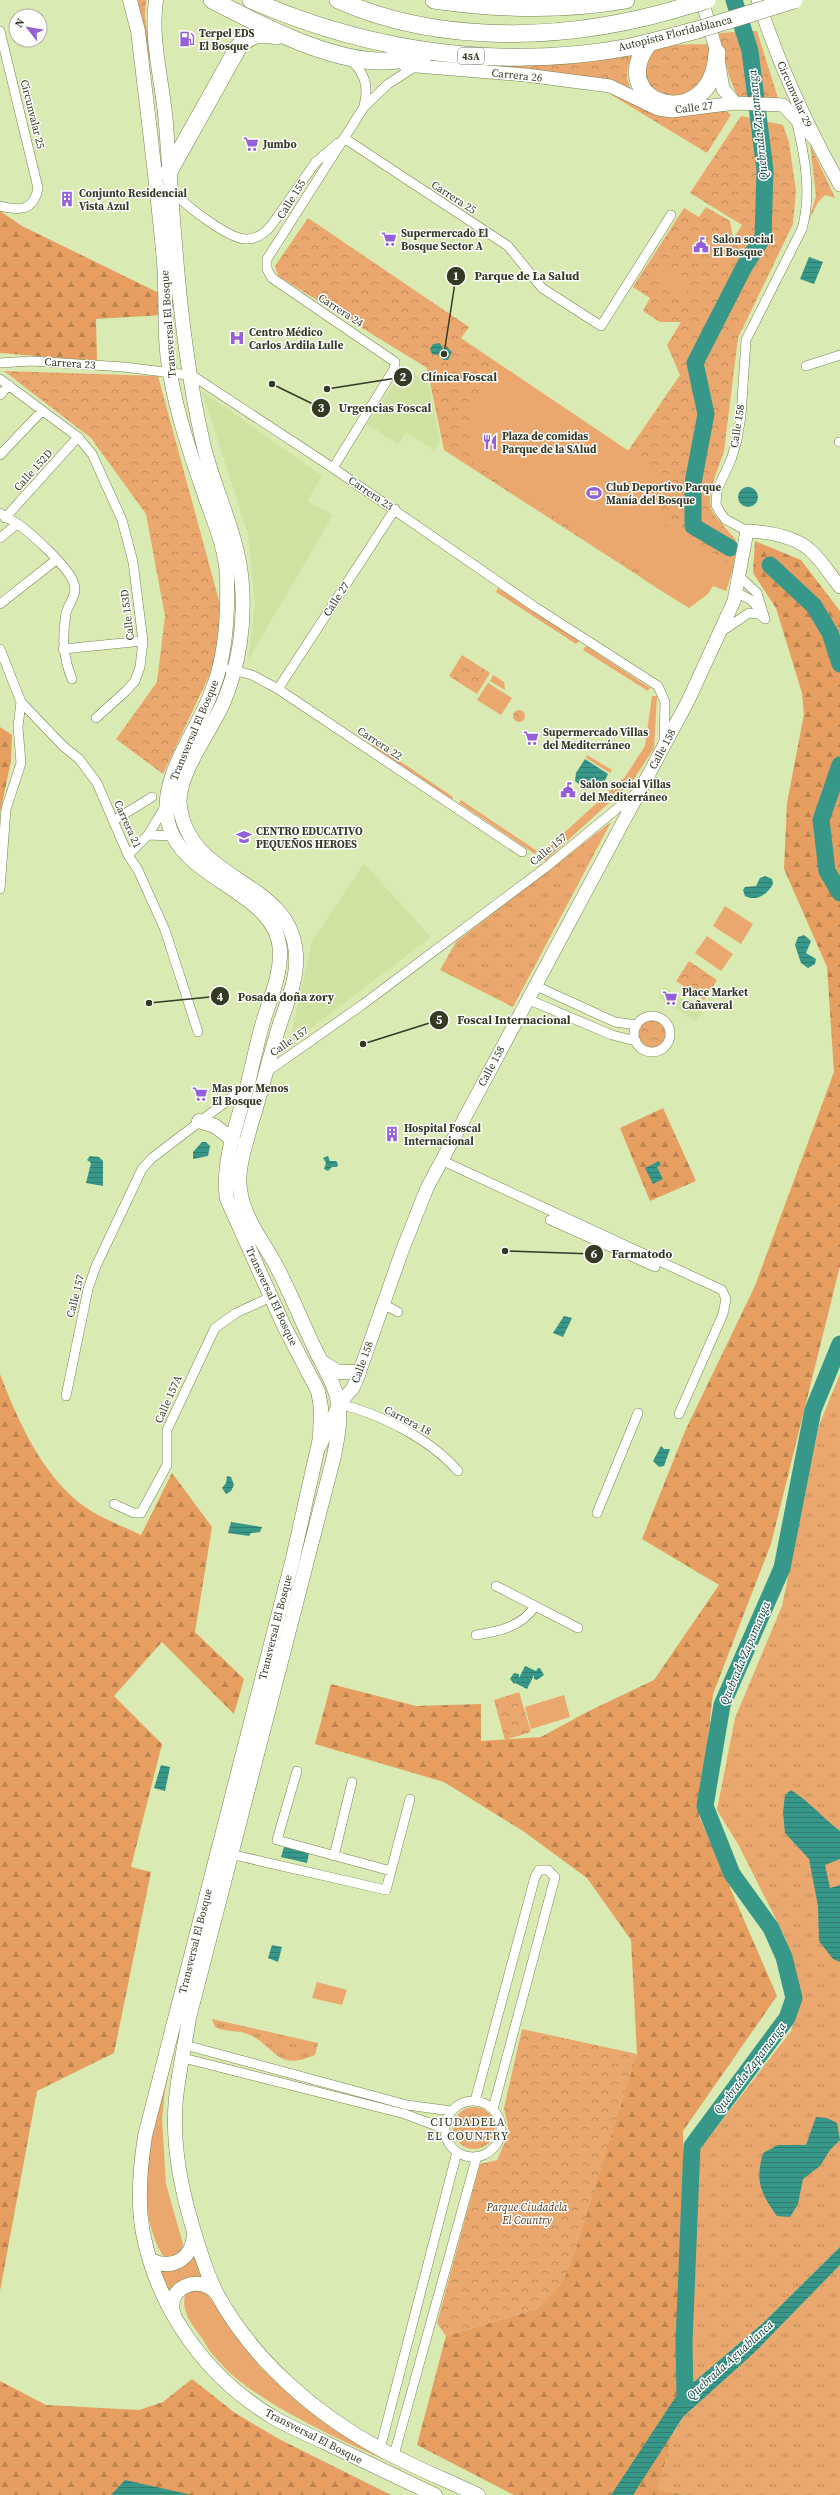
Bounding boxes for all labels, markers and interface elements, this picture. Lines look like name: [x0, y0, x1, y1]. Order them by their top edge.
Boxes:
north arrow: [8, 8, 48, 48]
street label: Autopista Floridablanca: [616, 12, 734, 55]
text: N: [11, 16, 28, 30]
place label: Terpel EDS El Bosque: [199, 26, 255, 54]
fuel station icon: Terpel EDS El Bosque: [178, 30, 196, 48]
road number: 45A: [458, 48, 484, 64]
street label: Circunvalar 29: [773, 59, 816, 130]
street label: Carrera 26: [491, 65, 544, 86]
water label: Quebrada Zapamanga: [744, 68, 772, 181]
street label: Circunvalar 25: [17, 78, 48, 151]
street label: Calle 27: [674, 98, 714, 117]
supermarket icon: Jumbo: [242, 135, 260, 153]
place label: Jumbo: [262, 137, 297, 152]
street label: Calle 155: [273, 176, 310, 222]
street label: Carrera 25: [428, 177, 480, 218]
place label: Conjunto Residencial Vista Azul: [79, 186, 188, 214]
building icon: Conjunto Residencial Vista Azul: [58, 190, 76, 208]
place label: Supermercado El Bosque Sector A: [401, 226, 489, 254]
supermarket icon: Supermercado El Bosque Sector A: [380, 230, 398, 248]
place label: Salon social El Bosque: [713, 232, 774, 260]
public building icon: Salon social El Bosque: [692, 236, 710, 254]
callout: Parque de La Salud: [446, 264, 587, 288]
text: 1: [453, 268, 459, 284]
text: Parque de La Salud: [475, 268, 579, 284]
street label: Transversal El Bosque: [157, 269, 180, 378]
street label: Carrera 24: [315, 290, 367, 331]
place label: Centro Médico Carlos Ardila Lulle: [249, 325, 344, 353]
hospital icon: Centro Médico Carlos Ardila Lulle: [228, 329, 246, 347]
street label: Carrera 23: [44, 354, 96, 373]
callout: Clínica Foscal: [393, 365, 505, 389]
text: 2: [400, 369, 407, 385]
text: Clínica Foscal: [421, 369, 497, 385]
callout: Urgencias Foscal: [311, 396, 440, 420]
text: 3: [318, 400, 325, 416]
text: Urgencias Foscal: [339, 400, 432, 416]
street label: Calle 158: [727, 403, 748, 449]
place label: Plaza de comidas Parque de la SAlud: [502, 429, 597, 457]
restaurant icon: Plaza de comidas Parque de la SAlud: [481, 433, 499, 451]
street label: Calle 152D: [11, 446, 56, 495]
street label: Carrera 23: [345, 473, 396, 514]
place label: Club Deportivo Parque Manía del Bosque: [606, 480, 721, 508]
sports icon: Club Deportivo Parque Manía del Bosque: [585, 484, 603, 502]
street label: Calle 27: [320, 579, 353, 619]
street label: Calle 153D: [117, 588, 138, 641]
street label: Transversal El Bosque: [166, 677, 223, 783]
street label: Carrera 22: [354, 723, 406, 764]
place label: Supermercado Villas del Mediterráneo: [543, 725, 648, 753]
street label: Calle 158: [646, 726, 679, 772]
supermarket icon: Supermercado Villas del Mediterráneo: [522, 729, 540, 747]
place label: Salon social Villas del Mediterráneo: [580, 777, 671, 805]
public building icon: Salon social Villas del Mediterráneo: [559, 781, 577, 799]
street label: Carrera 21: [110, 798, 145, 851]
place label: CENTRO EDUCATIVO PEQUEÑOS HEROES: [256, 824, 363, 852]
school or university icon: CENTRO EDUCATIVO PEQUEÑOS HEROES: [235, 828, 253, 846]
street label: Calle 157: [527, 829, 570, 869]
callout: Posada doña zory: [210, 984, 342, 1008]
place label: Place Market Cañaveral: [682, 985, 749, 1013]
text: 4: [217, 989, 224, 1005]
text: Posada doña zory: [238, 989, 335, 1005]
supermarket icon: Place Market Cañaveral: [661, 989, 679, 1007]
callout: Foscal Internacional: [429, 1008, 579, 1032]
text: 5: [436, 1012, 443, 1028]
text: Foscal Internacional: [457, 1012, 571, 1028]
street label: Calle 157: [267, 1022, 312, 1060]
street label: Calle 158: [475, 1043, 508, 1089]
place label: Mas por Menos El Bosque: [212, 1081, 289, 1109]
supermarket icon: Mas por Menos El Bosque: [191, 1085, 209, 1103]
place label: Hospital Foscal Internacional: [404, 1121, 482, 1149]
building icon: Hospital Foscal Internacional: [383, 1125, 401, 1143]
callout: Farmatodo: [584, 1242, 680, 1266]
street label: Transversal El Bosque: [242, 1244, 301, 1349]
text: 6: [591, 1246, 598, 1262]
text: Farmatodo: [612, 1246, 672, 1262]
street label: Calle 157: [63, 1273, 88, 1319]
street label: Calle 158: [348, 1339, 377, 1385]
street label: Calle 157A: [151, 1372, 186, 1426]
street label: Carrera 18: [382, 1402, 434, 1439]
street label: Transversal El Bosque: [255, 1573, 296, 1681]
water label: Quebrada Zapamanga: [716, 1598, 774, 1707]
street label: Transversal El Bosque: [175, 1887, 216, 1995]
water label: Quebrada Zapamanga: [710, 2018, 790, 2117]
district label: CIUDADELA EL COUNTRY: [427, 2114, 509, 2144]
park label: Parque Ciudadela El Country: [486, 2200, 568, 2228]
water label: Quebrada Aguablanca: [683, 2316, 777, 2403]
street label: Transversal El Bosque: [262, 2405, 366, 2468]

